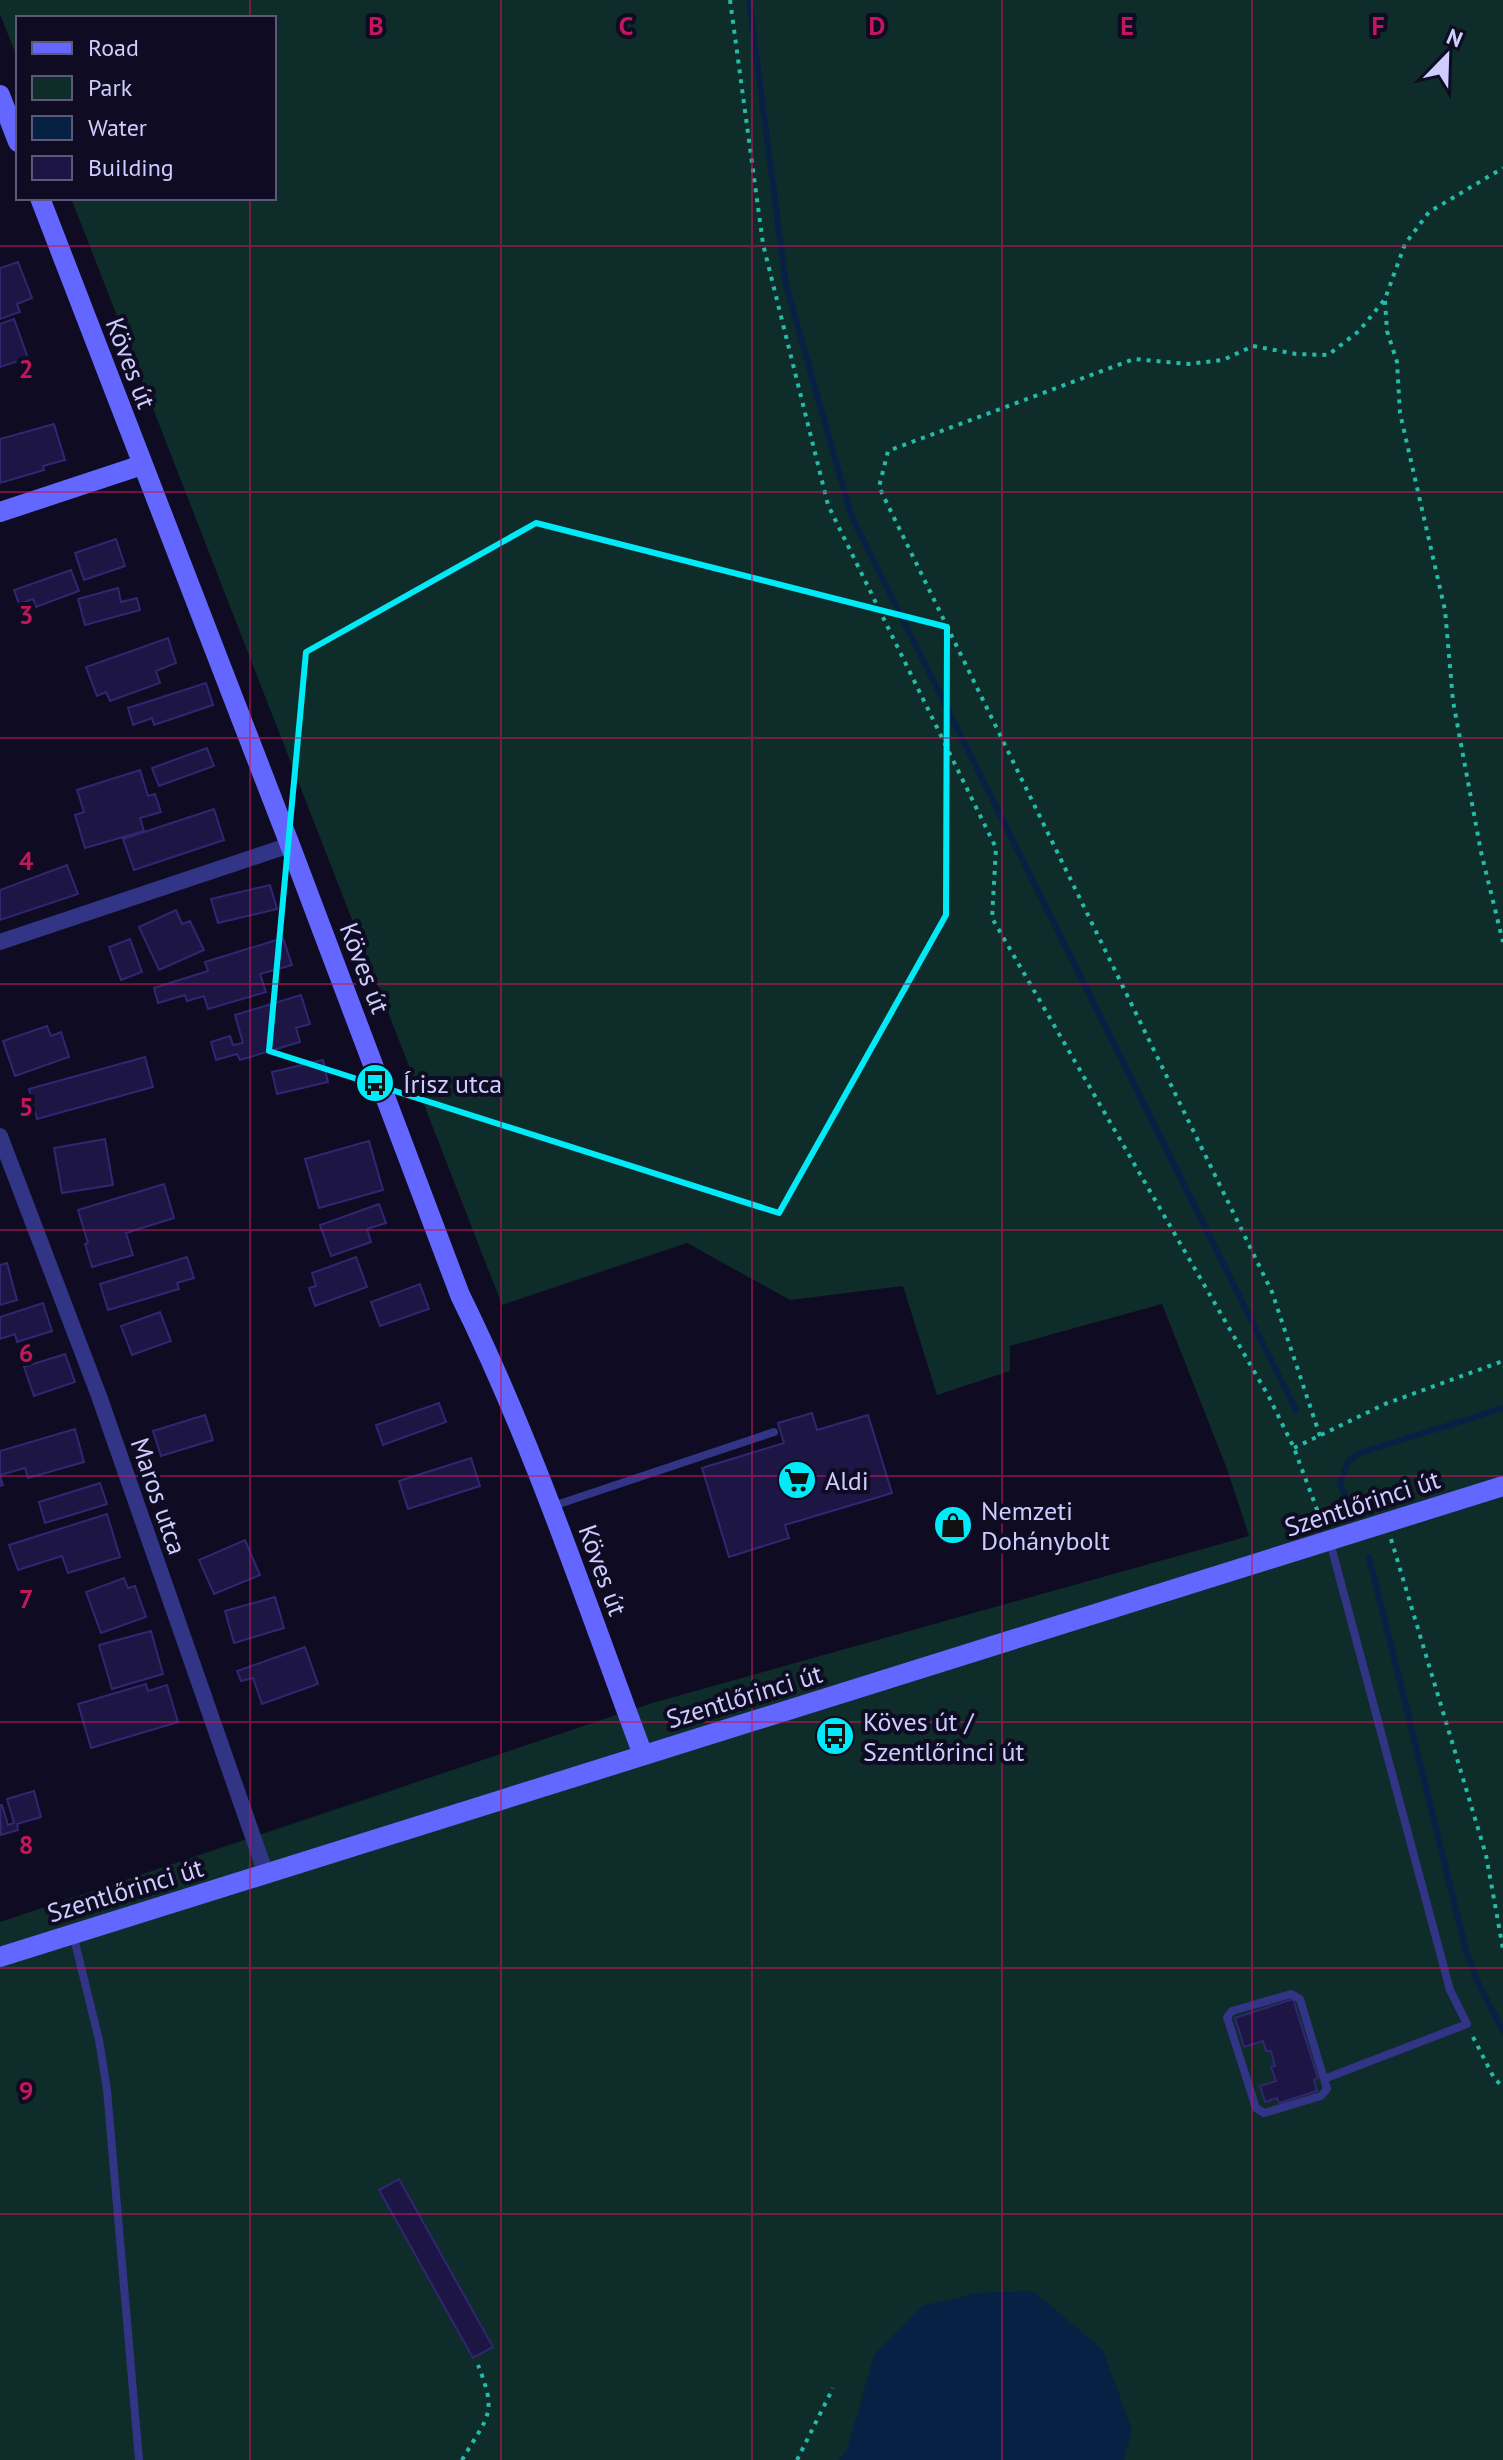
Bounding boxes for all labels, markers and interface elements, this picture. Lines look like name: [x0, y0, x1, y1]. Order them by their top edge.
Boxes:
text: B: [368, 9, 384, 42]
text: C: [619, 9, 633, 42]
text: D: [869, 9, 885, 42]
text: E: [1120, 9, 1134, 42]
text: F: [1371, 9, 1385, 42]
legend: [16, 16, 276, 200]
north arrow: [1407, 16, 1487, 96]
text: N: [1443, 22, 1467, 53]
text: Road: [88, 32, 139, 63]
text: Park: [88, 72, 133, 103]
text: Water: [88, 112, 147, 143]
text: Building: [88, 152, 174, 183]
street label: Köves út: [99, 313, 163, 413]
text: 2: [19, 352, 33, 385]
text: 3: [19, 598, 33, 631]
text: 4: [19, 844, 34, 877]
street label: Köves út: [333, 918, 397, 1018]
bus stop icon: Írisz utca: [354, 1062, 396, 1104]
place label: Írisz utca: [403, 1067, 502, 1100]
text: 5: [19, 1090, 33, 1123]
text: 6: [19, 1336, 33, 1369]
street label: Maros utca: [124, 1433, 194, 1559]
supermarket icon: Aldi: [776, 1459, 818, 1501]
street label: Szentlőrinci út: [1280, 1462, 1444, 1544]
place label: Aldi: [825, 1464, 869, 1497]
place label: Nemzeti Dohánybolt: [981, 1494, 1110, 1557]
shop icon: Nemzeti Dohánybolt: [932, 1504, 974, 1546]
street label: Köves út: [571, 1520, 635, 1620]
text: 7: [19, 1582, 33, 1615]
street label: Szentlőrinci út: [662, 1657, 826, 1735]
place label: Köves út / Szentlőrinci út: [863, 1705, 1024, 1768]
bus stop icon: Köves út / Szentlőrinci út: [814, 1715, 856, 1757]
text: 8: [19, 1828, 33, 1861]
street label: Szentlőrinci út: [43, 1851, 207, 1929]
text: 9: [19, 2074, 33, 2107]

